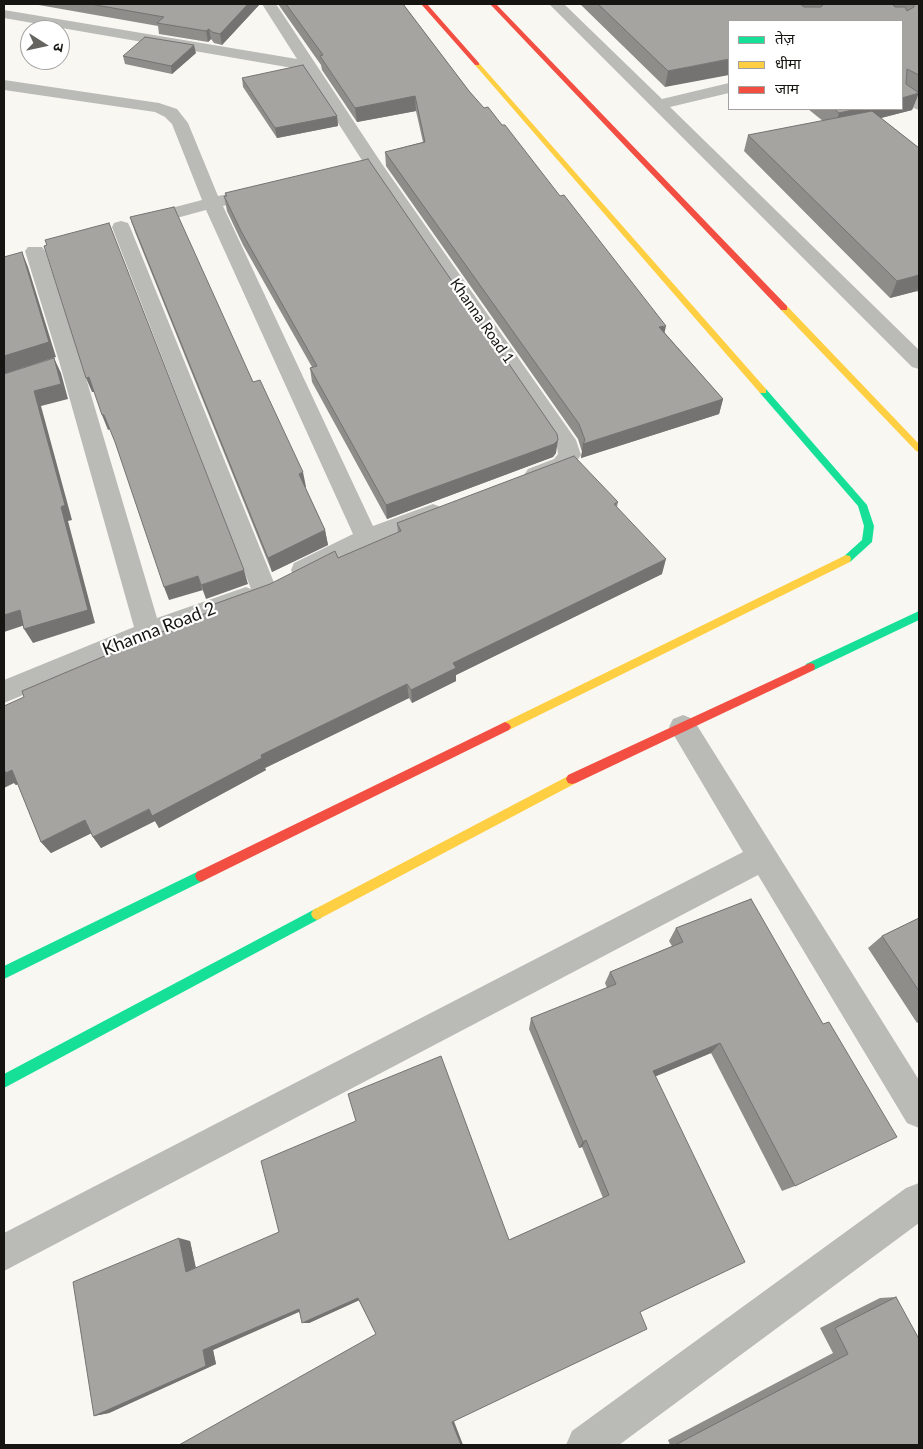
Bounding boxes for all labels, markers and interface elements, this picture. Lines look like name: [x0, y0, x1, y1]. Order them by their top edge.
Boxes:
north arrow: [20, 20, 70, 70]
legend: [728, 20, 903, 110]
text: तेज़: [775, 29, 795, 47]
text: उ: [50, 42, 68, 53]
text: धीमा: [775, 54, 801, 72]
text: जाम: [775, 79, 799, 97]
street label: Khanna Road 1: [446, 275, 518, 367]
street label: Khanna Road 2: [99, 597, 219, 661]

